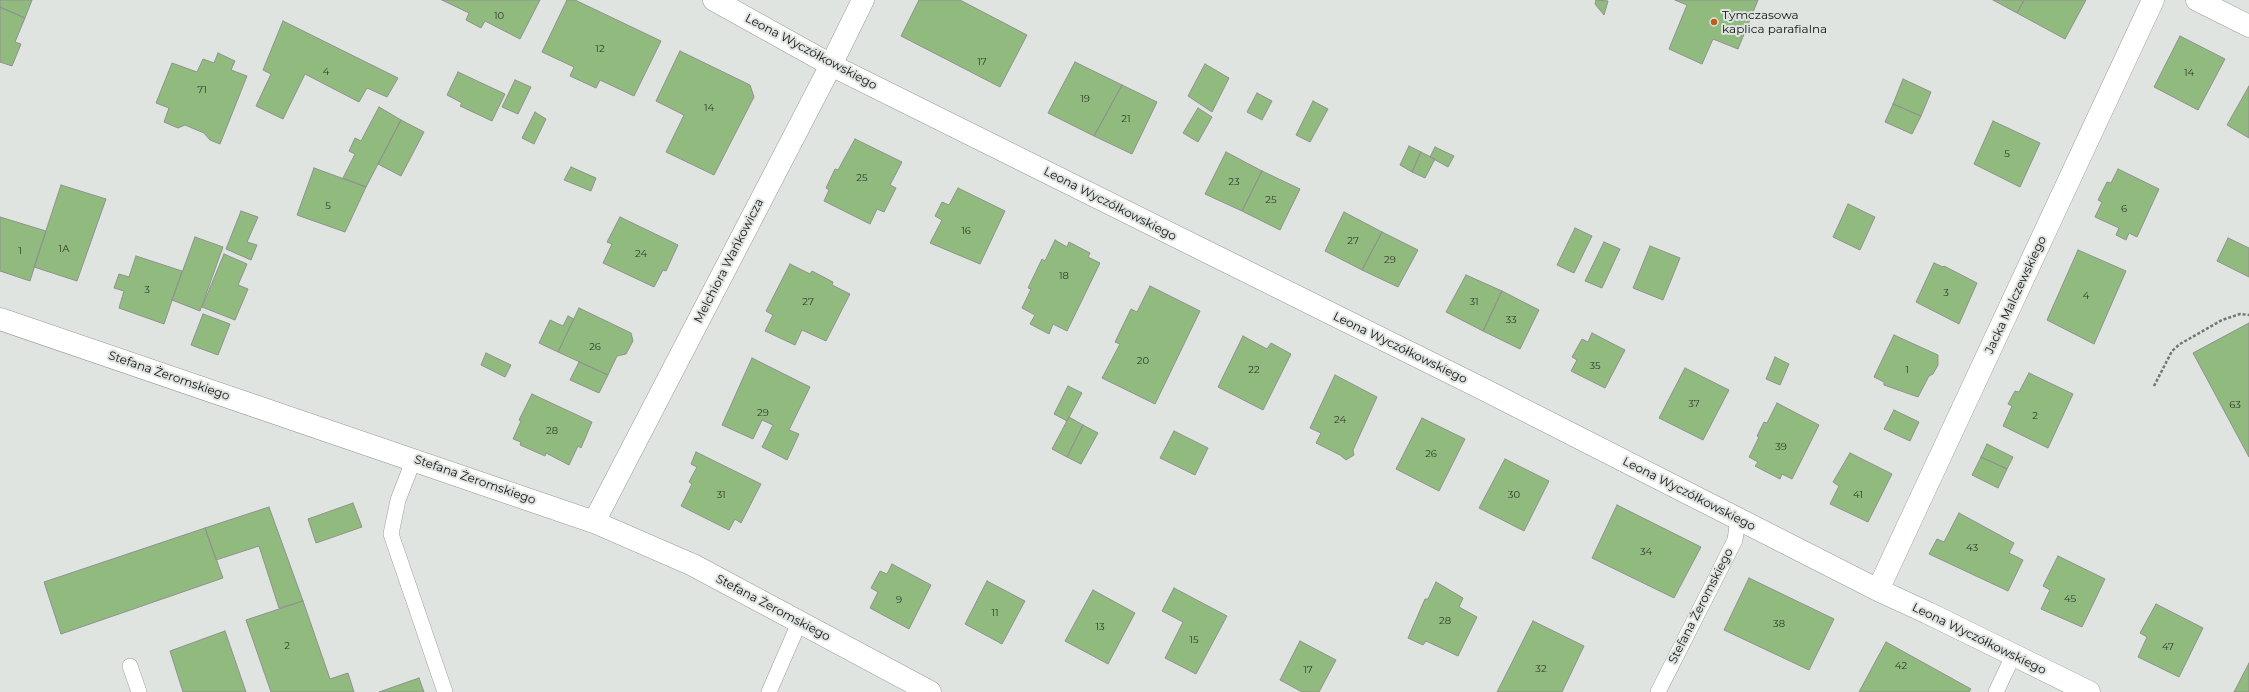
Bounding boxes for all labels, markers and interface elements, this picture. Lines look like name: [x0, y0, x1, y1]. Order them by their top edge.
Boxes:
place label: Tymczasowa kaplica parafialna: [1722, 8, 1827, 36]
house number: 10: [494, 10, 504, 22]
street label: Leona Wyczółkowskiego: [743, 11, 879, 93]
marker: Tymczasowa kaplica parafialna: [1709, 17, 1719, 27]
house number: 12: [595, 43, 605, 55]
house number: 17: [977, 56, 987, 68]
house number: 4: [323, 66, 329, 78]
house number: 14: [2184, 67, 2194, 79]
house number: 71: [197, 84, 207, 96]
house number: 19: [1080, 93, 1090, 105]
house number: 14: [704, 102, 714, 114]
house number: 21: [1121, 113, 1131, 125]
house number: 5: [2004, 148, 2010, 160]
street label: Leona Wyczółkowskiego: [1041, 164, 1179, 244]
house number: 25: [856, 172, 868, 184]
house number: 23: [1228, 176, 1240, 188]
house number: 25: [1265, 194, 1277, 206]
street label: Melchiora Wańkowicza: [691, 196, 767, 326]
house number: 5: [325, 200, 331, 212]
house number: 6: [2121, 203, 2127, 215]
house number: 16: [961, 225, 971, 237]
street label: Jacka Malczewskiego: [1982, 234, 2050, 356]
house number: 27: [1347, 235, 1359, 247]
house number: 1A: [59, 243, 69, 255]
house number: 1: [18, 245, 22, 257]
house number: 24: [635, 248, 647, 260]
house number: 29: [1384, 254, 1396, 266]
house number: 18: [1059, 270, 1069, 282]
house number: 3: [144, 284, 150, 296]
house number: 3: [1943, 287, 1949, 299]
house number: 4: [2083, 290, 2089, 302]
house number: 27: [802, 296, 814, 308]
house number: 31: [1469, 296, 1479, 308]
street label: Leona Wyczółkowskiego: [1331, 309, 1469, 387]
house number: 33: [1505, 314, 1517, 326]
house number: 26: [589, 341, 601, 353]
street label: Stefana Żeromskiego: [106, 348, 232, 404]
house number: 20: [1137, 355, 1149, 367]
house number: 35: [1589, 360, 1601, 372]
house number: 22: [1248, 364, 1260, 376]
house number: 1: [1905, 364, 1909, 376]
house number: 37: [1688, 398, 1700, 410]
house number: 63: [2229, 399, 2241, 411]
house number: 29: [757, 407, 769, 419]
house number: 2: [2032, 410, 2038, 422]
house number: 24: [1334, 414, 1346, 426]
house number: 28: [546, 425, 558, 437]
house number: 39: [1775, 441, 1787, 453]
house number: 26: [1425, 448, 1437, 460]
street label: Stefana Żeromskiego: [412, 452, 538, 508]
street label: Leona Wyczółkowskiego: [1620, 454, 1758, 534]
house number: 31: [716, 489, 726, 501]
house number: 30: [1508, 489, 1520, 501]
house number: 41: [1853, 489, 1863, 501]
house number: 43: [1966, 542, 1978, 554]
house number: 34: [1640, 546, 1652, 558]
street label: Stefana Żeromskiego: [1666, 546, 1736, 666]
street label: Stefana Żeromskiego: [713, 572, 833, 644]
house number: 45: [2064, 593, 2076, 605]
house number: 9: [896, 594, 902, 606]
street label: Leona Wyczółkowskiego: [1910, 600, 2048, 678]
house number: 11: [991, 607, 999, 619]
house number: 28: [1439, 615, 1451, 627]
house number: 38: [1773, 618, 1785, 630]
house number: 13: [1095, 621, 1105, 633]
house number: 15: [1189, 634, 1199, 646]
house number: 2: [284, 640, 290, 652]
house number: 47: [2162, 641, 2174, 653]
house number: 42: [1895, 660, 1907, 672]
house number: 32: [1535, 663, 1547, 675]
house number: 17: [1303, 664, 1313, 676]

